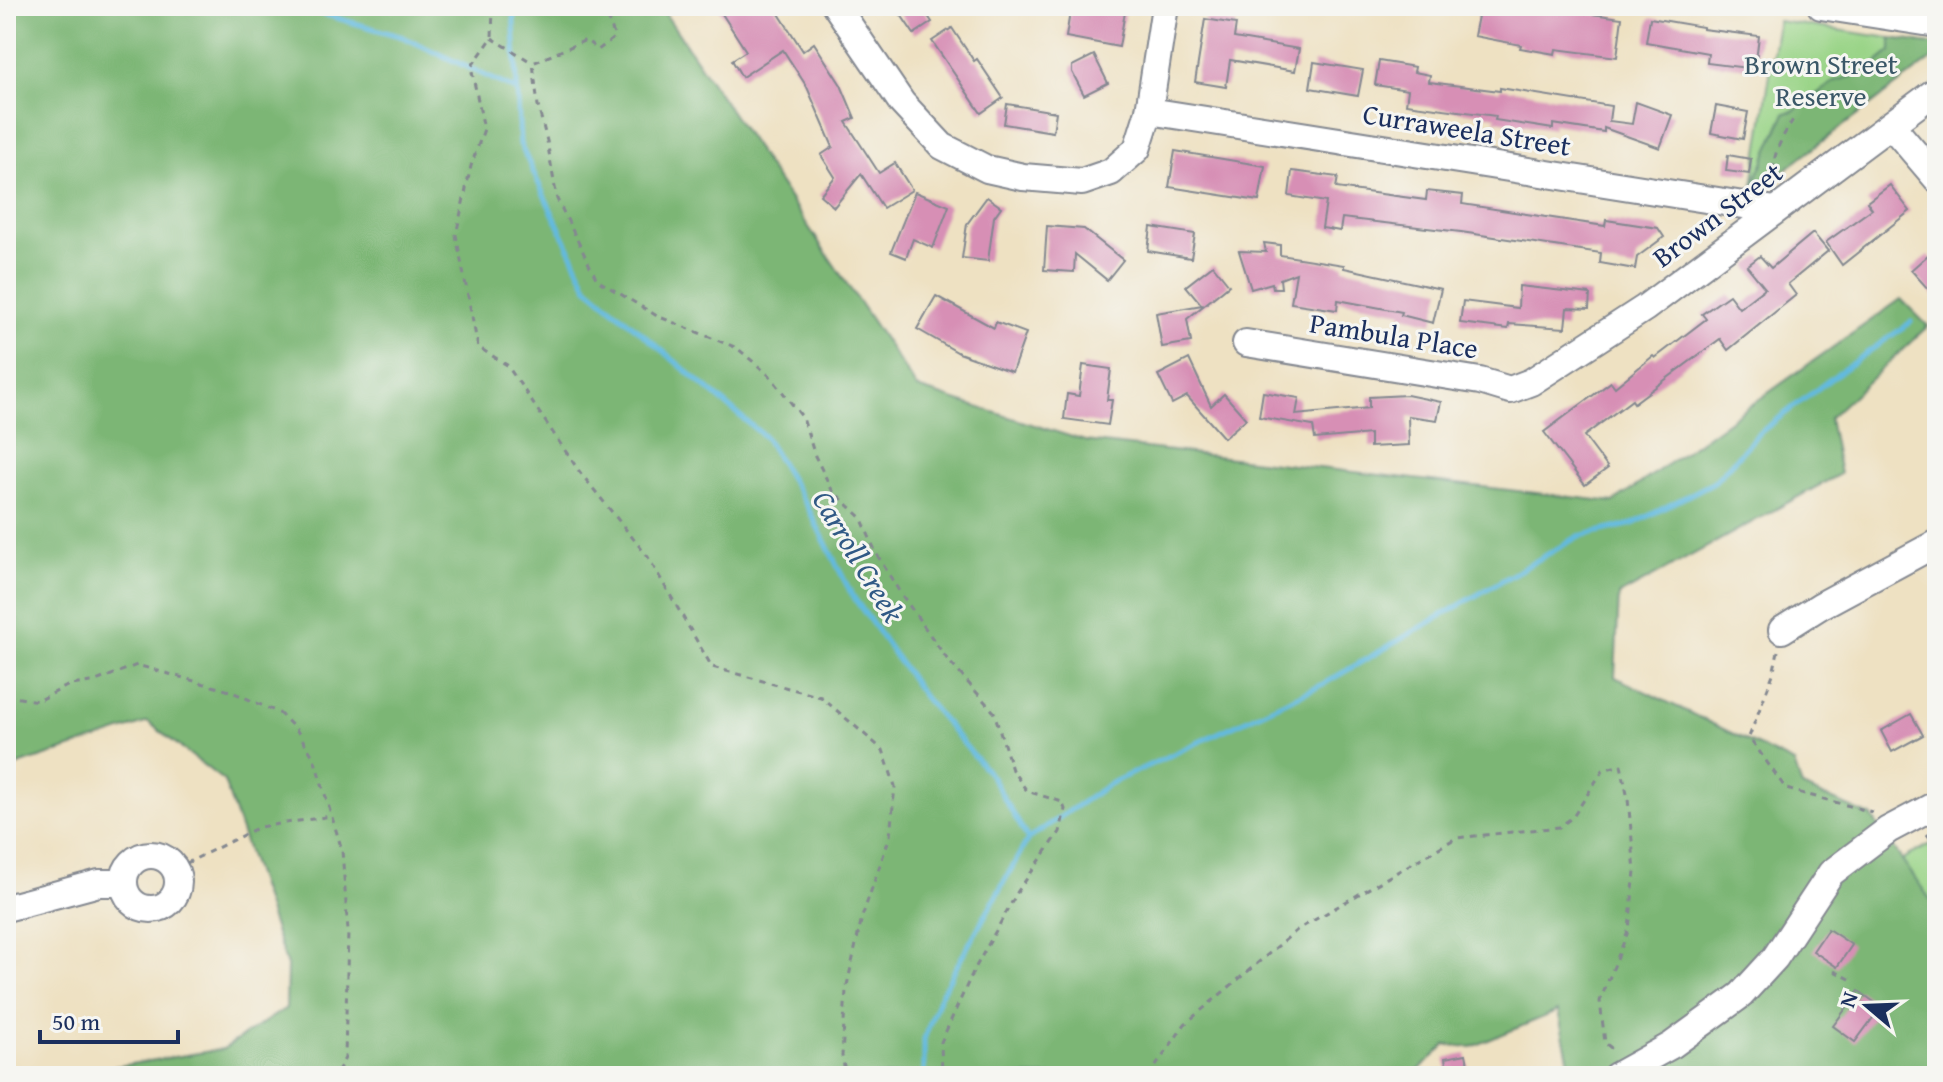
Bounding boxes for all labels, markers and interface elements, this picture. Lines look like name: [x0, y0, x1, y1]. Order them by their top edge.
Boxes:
park label: Brown Street Reserve: [1744, 43, 1898, 116]
street label: Curraweela Street: [1360, 92, 1574, 166]
street label: Brown Street: [1643, 151, 1791, 277]
street label: Pambula Place: [1307, 301, 1481, 369]
water label: Carroll Creek: [802, 481, 916, 631]
north arrow: [1827, 966, 1907, 1046]
text: N: [1831, 987, 1866, 1012]
scale bar: [40, 994, 178, 1044]
text: 50 m: [52, 1004, 100, 1039]

